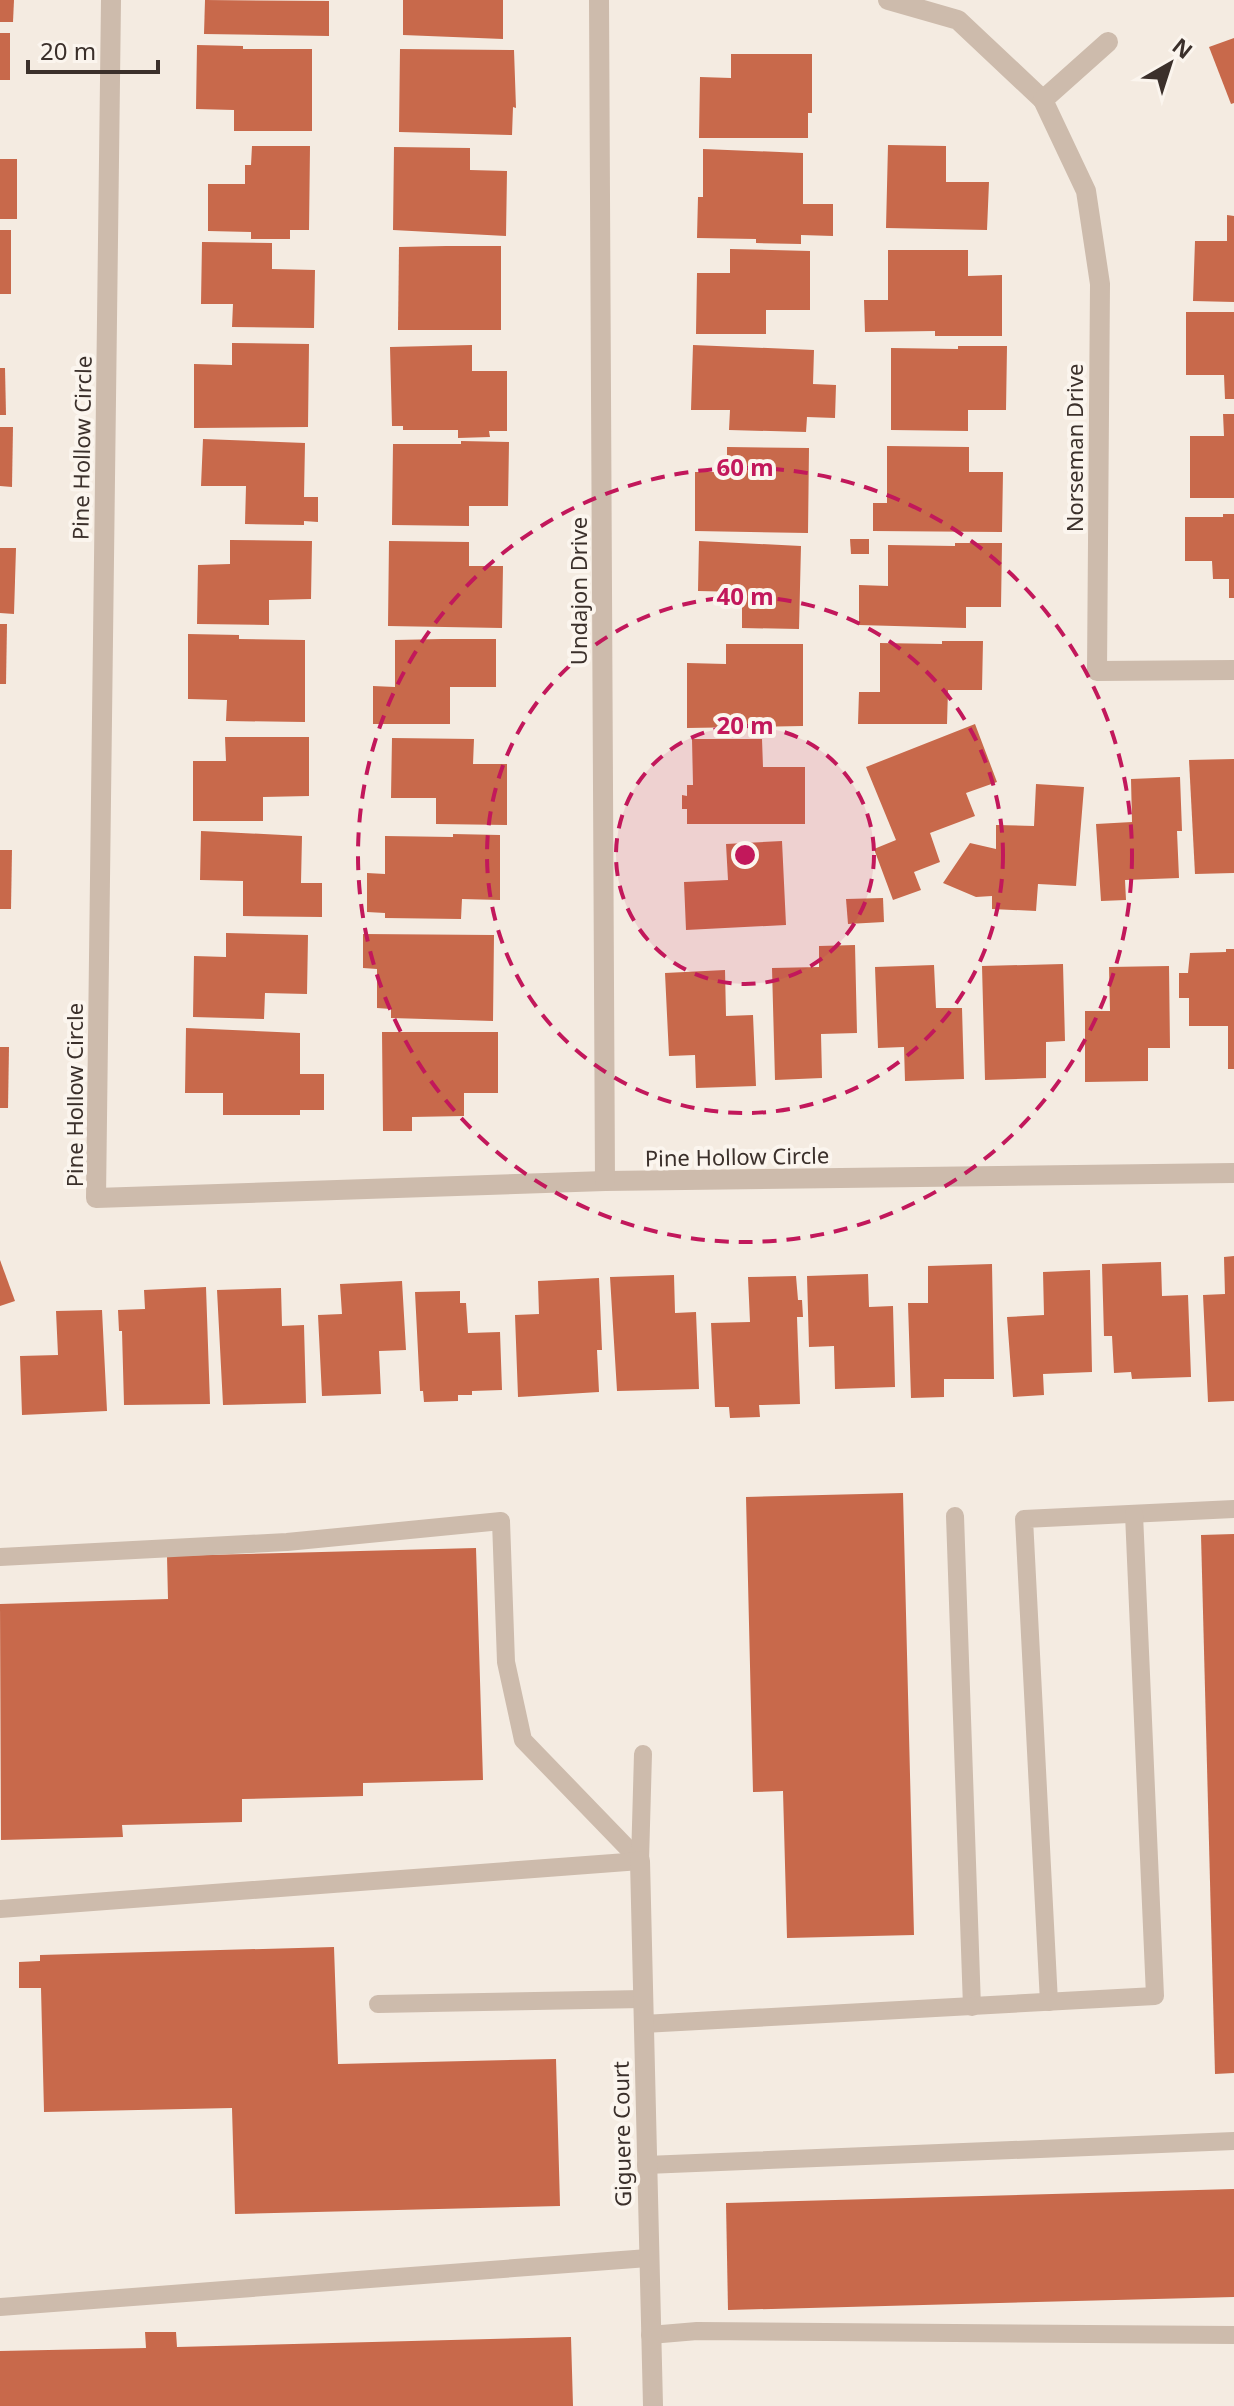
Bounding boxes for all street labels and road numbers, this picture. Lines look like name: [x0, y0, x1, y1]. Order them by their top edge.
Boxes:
street label: Pine Hollow Circle: [64, 356, 98, 540]
street label: Norseman Drive: [1059, 364, 1089, 532]
street label: Undajon Drive: [563, 517, 593, 665]
street label: Pine Hollow Circle: [59, 1003, 89, 1187]
street label: Pine Hollow Circle: [645, 1139, 829, 1173]
street label: Giguere Court: [605, 2061, 637, 2207]

